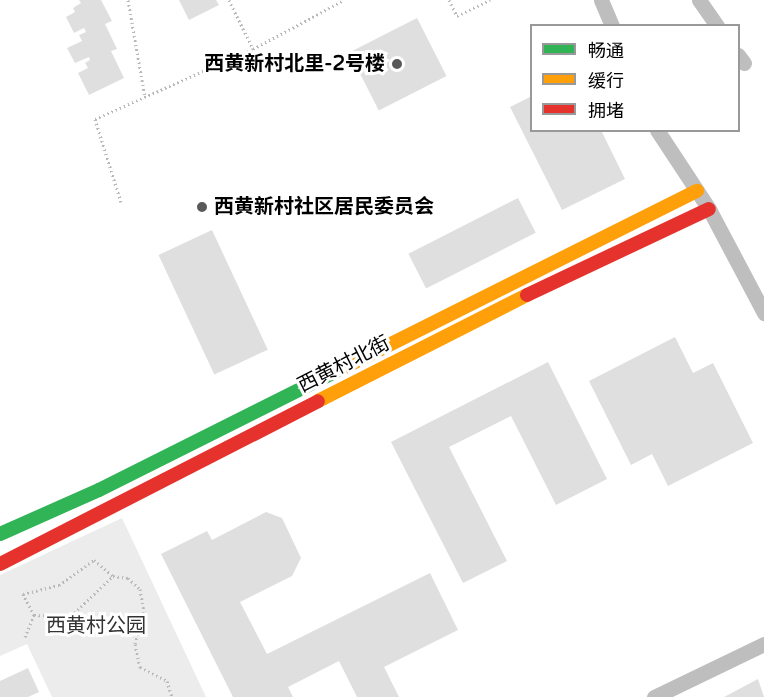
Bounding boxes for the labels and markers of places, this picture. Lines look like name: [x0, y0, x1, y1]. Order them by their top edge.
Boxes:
place label: 西黄新村北里-2号楼: [204, 52, 385, 76]
marker: 西黄新村北里-2号楼: [390, 57, 404, 71]
place label: 西黄新村社区居民委员会: [214, 195, 434, 219]
marker: 西黄新村社区居民委员会: [195, 200, 209, 214]

